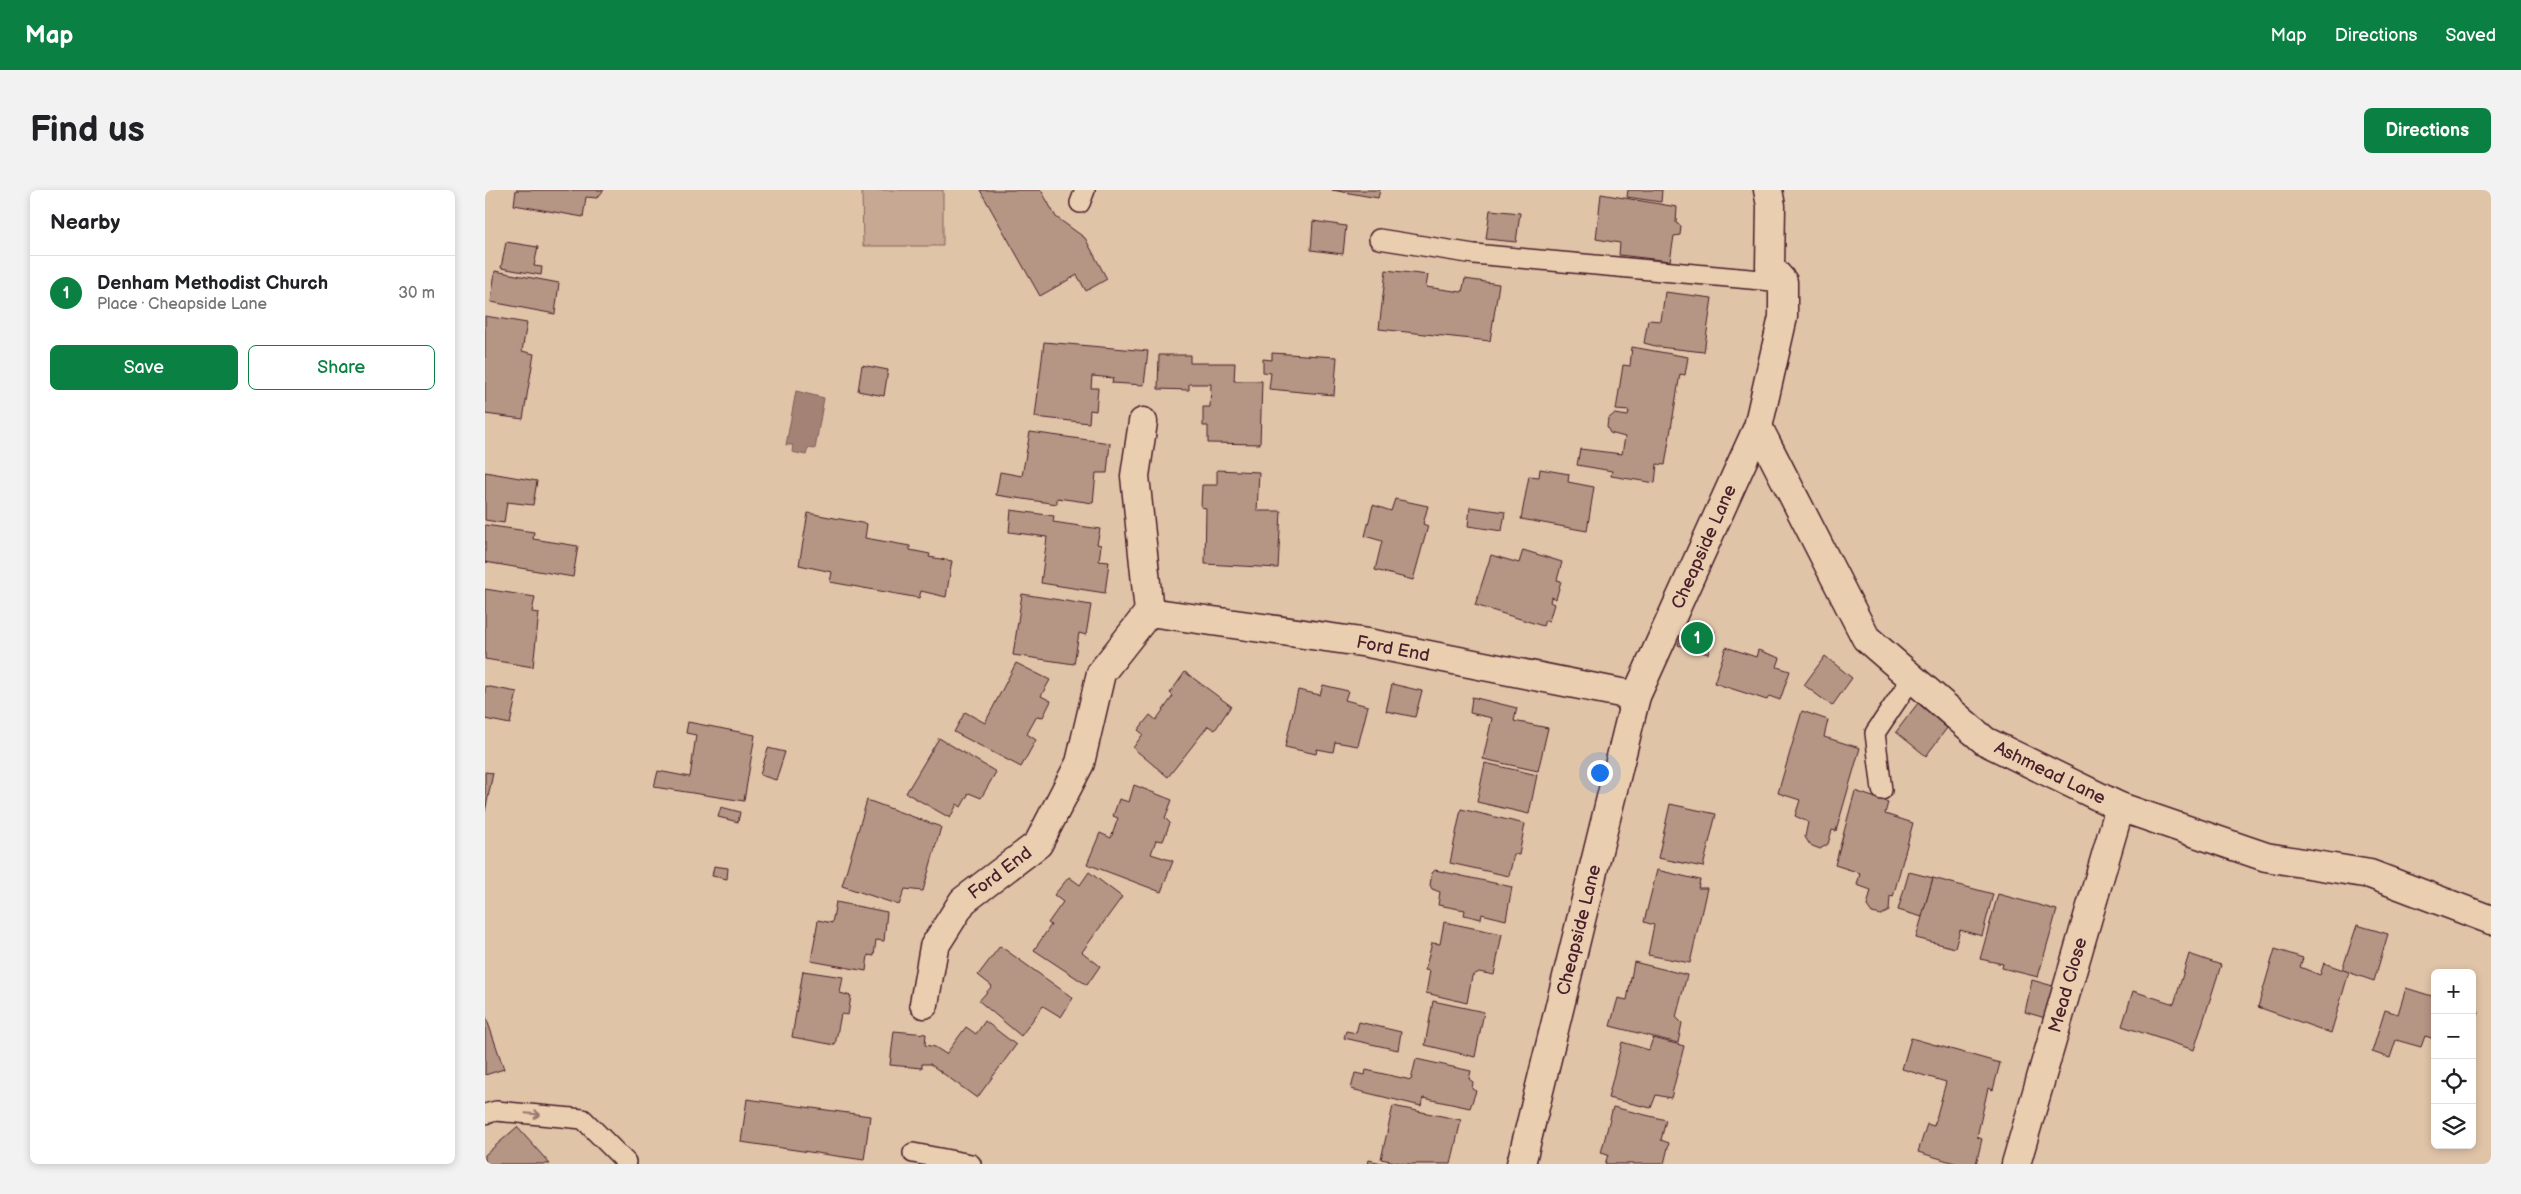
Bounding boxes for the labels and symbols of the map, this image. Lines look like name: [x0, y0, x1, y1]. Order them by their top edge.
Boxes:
street label: Cheapside Lane: [1667, 481, 1741, 612]
pin: 1: [1681, 619, 1713, 657]
street label: Ford End: [1355, 632, 1431, 666]
street label: Ashmead Lane: [1991, 737, 2109, 809]
your location: [1587, 760, 1613, 786]
street label: Ford End: [964, 842, 1036, 904]
street label: Cheapside Lane: [1553, 862, 1605, 997]
street label: Mead Close: [2044, 935, 2092, 1035]
one-way arrow: [525, 1109, 541, 1119]

